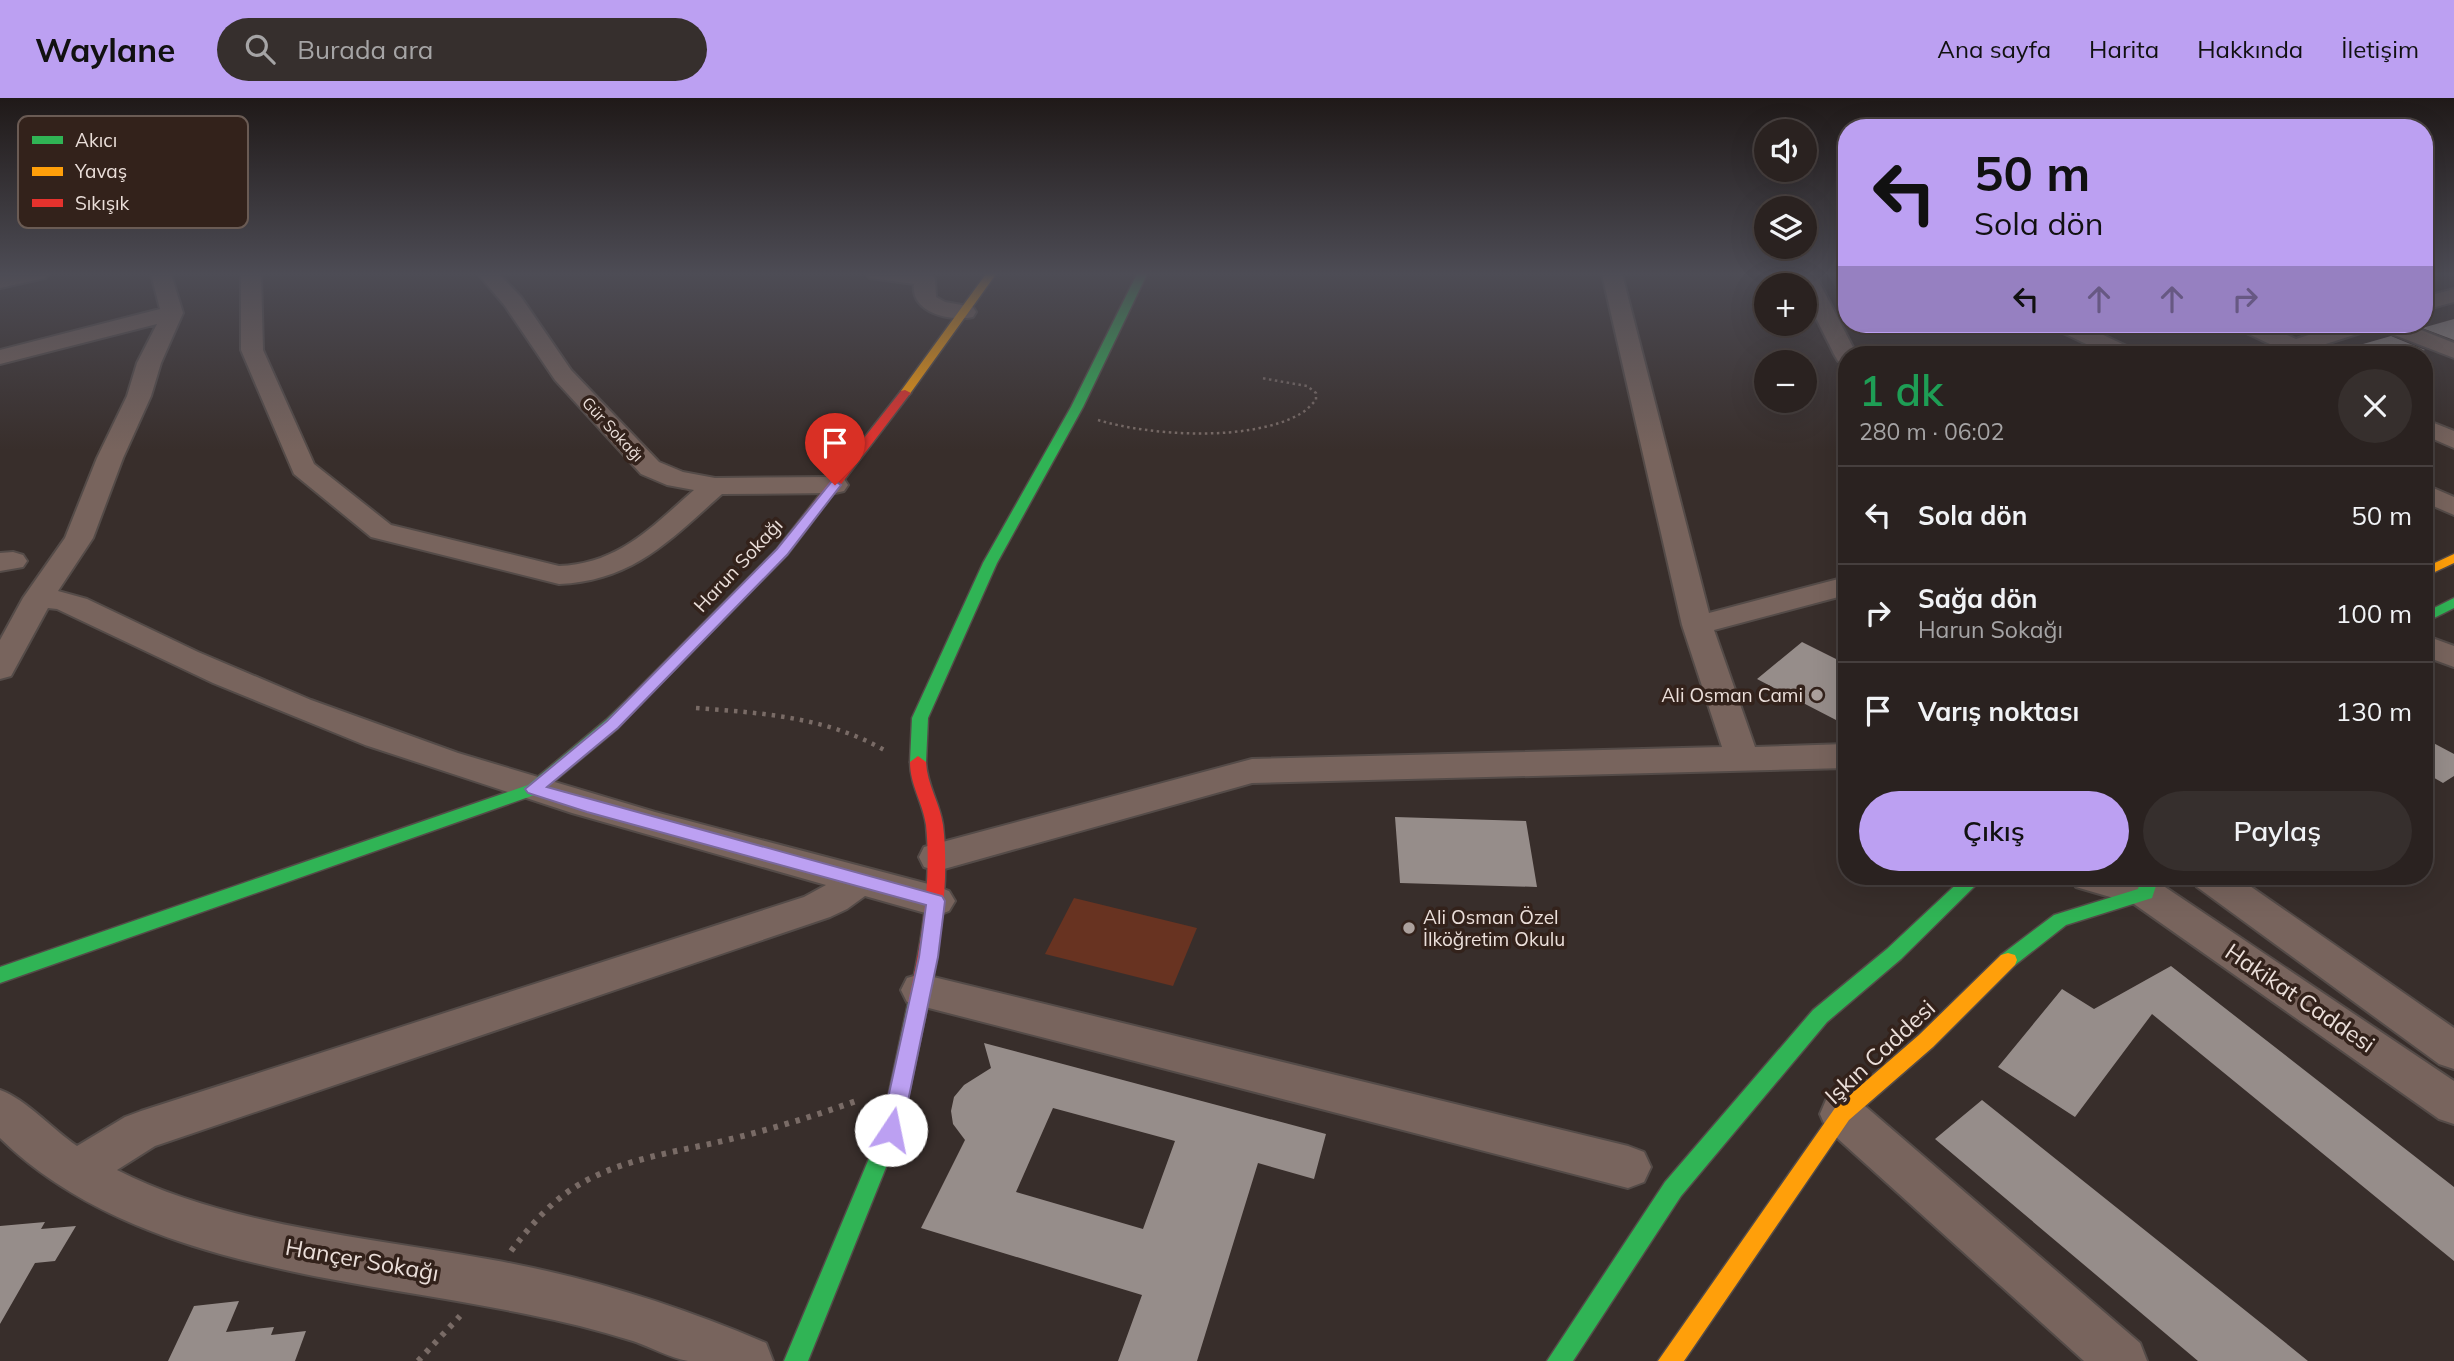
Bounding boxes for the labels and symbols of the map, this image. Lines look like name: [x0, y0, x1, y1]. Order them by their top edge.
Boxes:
legend: [18, 116, 248, 228]
text: Akıcı: [75, 128, 117, 152]
text: Yavaş: [74, 159, 127, 183]
text: Sıkışık: [75, 191, 130, 215]
street label: Gür Sokağı: [578, 392, 648, 466]
pin: [805, 413, 865, 485]
street label: Harun Sokağı: [688, 513, 788, 617]
place label: Ali Osman Cami: [1661, 683, 1803, 707]
marker: Ali Osman Cami: [1809, 687, 1825, 703]
place label: Ali Osman Özel İlköğretim Okulu: [1423, 905, 1565, 951]
marker: Ali Osman Özel İlköğretim Okulu: [1401, 920, 1417, 936]
street label: Hakikat Caddesi: [2220, 937, 2381, 1058]
street label: Işkın Caddesi: [1818, 993, 1941, 1110]
position arrow: [854, 1093, 928, 1167]
street label: Hançer Sokağı: [283, 1232, 441, 1287]

